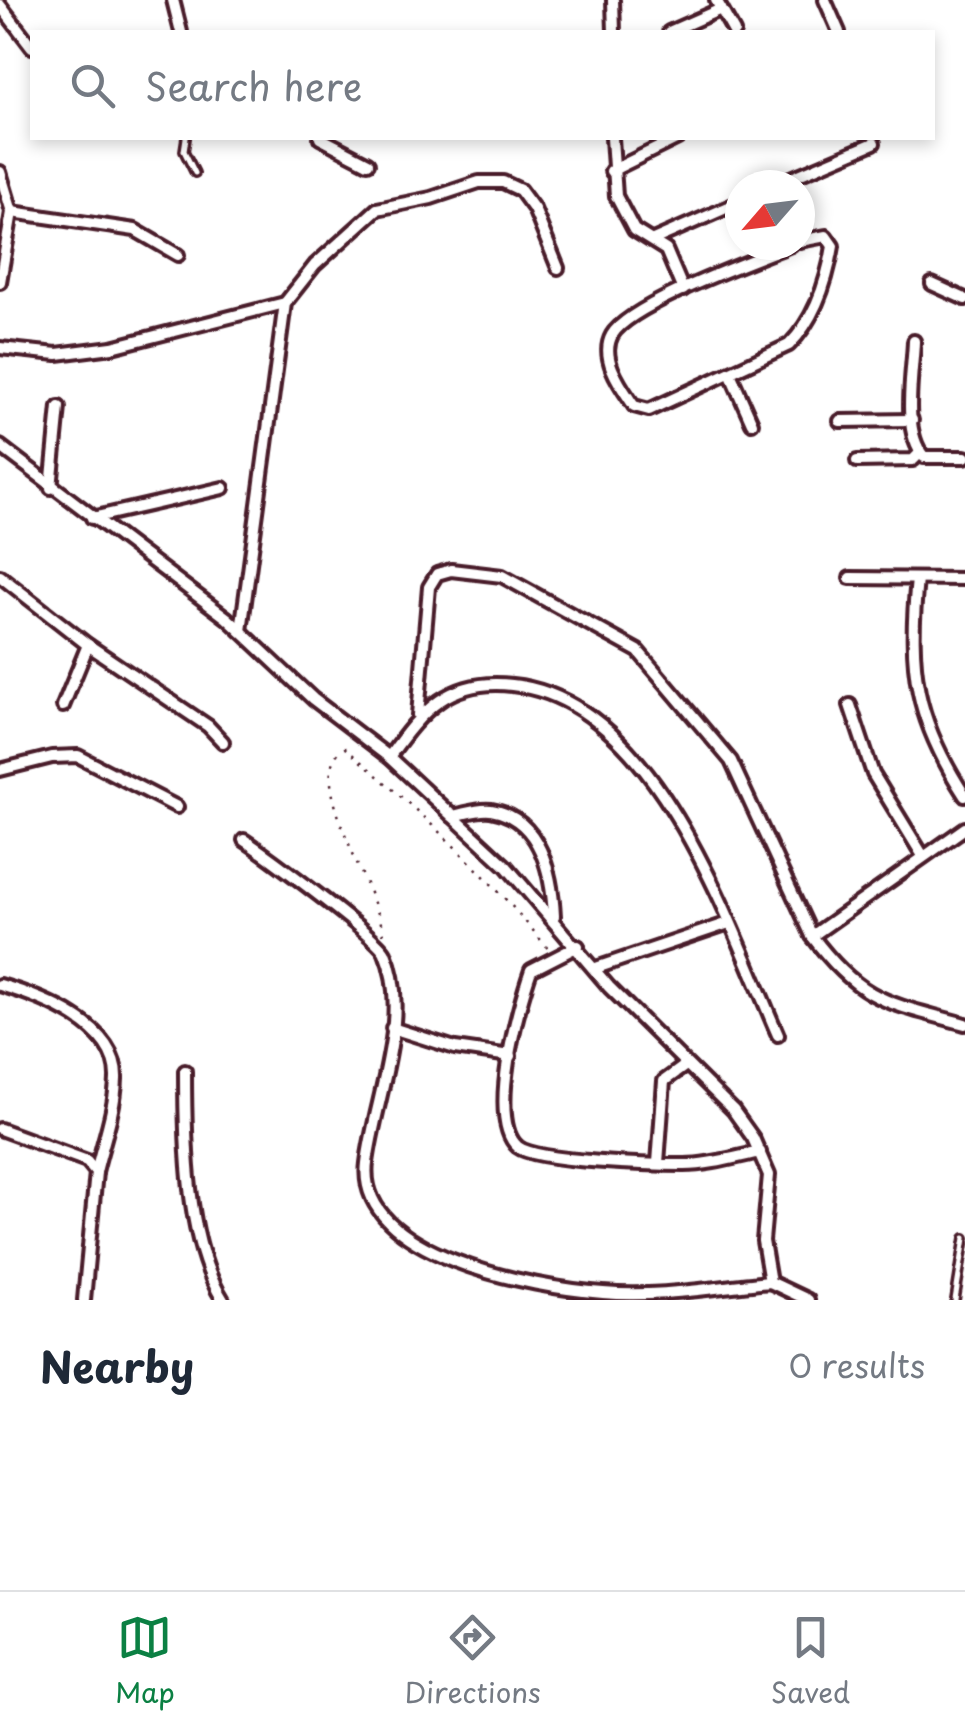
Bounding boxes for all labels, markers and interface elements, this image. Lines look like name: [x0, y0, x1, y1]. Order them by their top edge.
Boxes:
search box: [30, 30, 935, 140]
text: Search here: [145, 57, 362, 114]
icon: search: [65, 58, 120, 113]
north arrow: [725, 170, 815, 260]
text: Nearby: [40, 1334, 194, 1397]
text: 0 results: [789, 1341, 925, 1389]
tab: Map: [115, 1610, 175, 1713]
tab: Directions: [405, 1610, 541, 1713]
tab: Saved: [771, 1610, 850, 1713]

